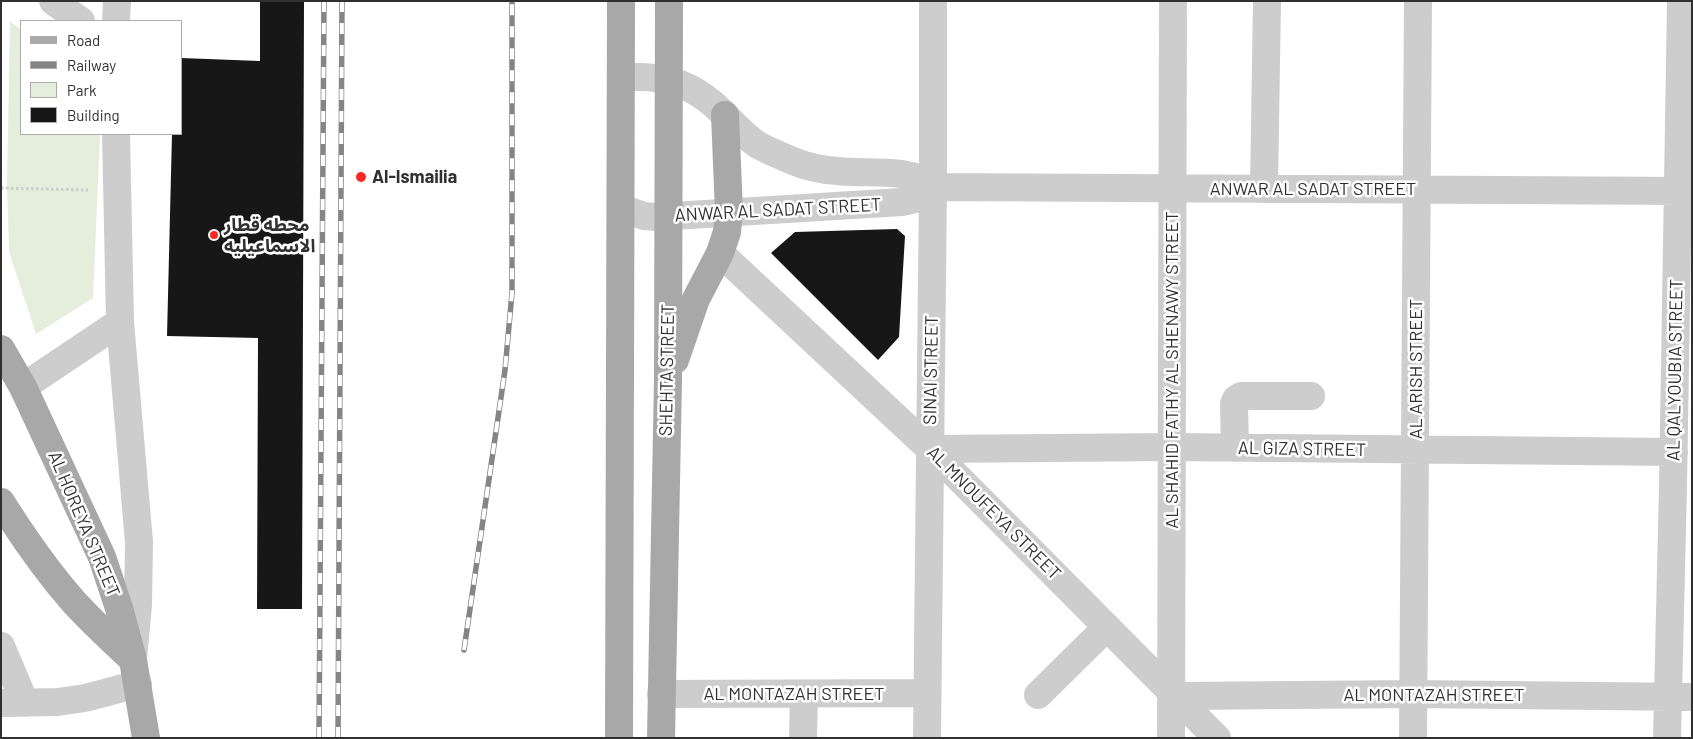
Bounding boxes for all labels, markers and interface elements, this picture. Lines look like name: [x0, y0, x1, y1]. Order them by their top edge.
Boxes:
legend: [20, 20, 182, 135]
text: Road: [67, 31, 100, 49]
text: Railway: [67, 56, 116, 74]
text: Park: [67, 81, 96, 99]
text: Building: [67, 106, 120, 124]
place label: Al-Ismailia: [372, 166, 457, 188]
marker: Al-Ismailia: [354, 170, 368, 184]
street label: ANWAR AL SADAT STREET: [1210, 178, 1416, 200]
street label: ANWAR AL SADAT STREET: [674, 194, 882, 226]
street label: AL SHAHID FATHY AL SHENAWY STREET: [1161, 211, 1183, 529]
place label: محطه قطار الاسماعيليه: [224, 214, 315, 256]
marker: محطه قطار الاسماعيليه: [208, 229, 220, 241]
street label: AL QALYOUBIA STREET: [1663, 279, 1687, 461]
street label: AL ARISH STREET: [1405, 299, 1427, 439]
street label: SHEHTA STREET: [655, 304, 679, 436]
street label: SINAI STREET: [919, 315, 943, 425]
street label: AL GIZA STREET: [1238, 437, 1366, 461]
street label: AL MNOUFEYA STREET: [923, 442, 1065, 584]
street label: AL HOREYA STREET: [44, 448, 124, 600]
street label: AL MONTAZAH STREET: [703, 683, 885, 705]
street label: AL MONTAZAH STREET: [1343, 684, 1525, 706]

